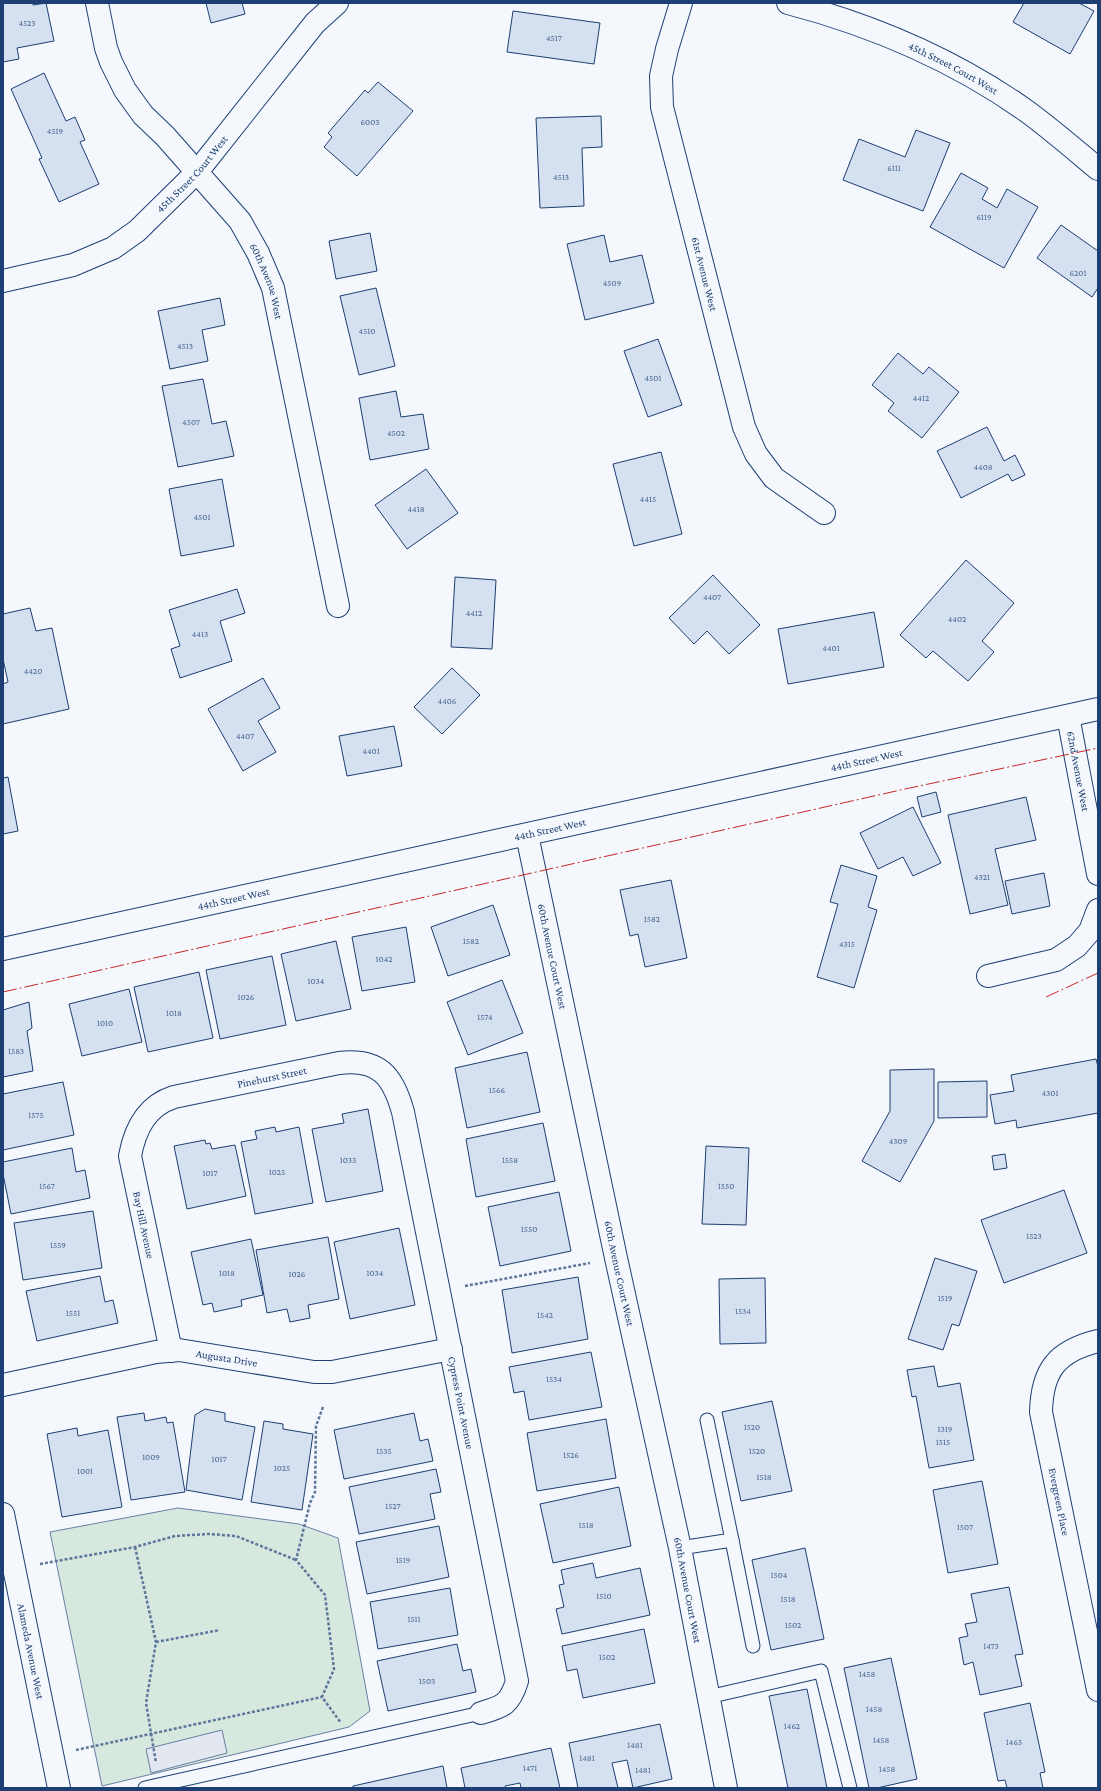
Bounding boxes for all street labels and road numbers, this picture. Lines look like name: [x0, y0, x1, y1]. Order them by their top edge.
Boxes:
street label: 45th Street Court West: [906, 39, 1001, 97]
street label: 45th Street Court West: [154, 133, 230, 215]
street label: 61st Avenue West: [689, 235, 720, 313]
street label: 60th Avenue West: [248, 241, 285, 321]
street label: 62nd Avenue West: [1065, 730, 1092, 812]
street label: 44th Street West: [829, 746, 904, 773]
street label: 44th Street West: [513, 815, 587, 843]
street label: 44th Street West: [196, 885, 271, 912]
street label: 60th Avenue Court West: [536, 902, 570, 1011]
street label: Pinehurst Street: [236, 1064, 308, 1090]
street label: Bay Hill Avenue: [130, 1190, 157, 1260]
street label: 60th Avenue Court West: [602, 1219, 637, 1328]
street label: Augusta Drive: [195, 1347, 259, 1369]
street label: Cypress Point Avenue: [446, 1355, 476, 1450]
street label: Evergreen Place: [1047, 1467, 1072, 1537]
street label: 60th Avenue Court West: [672, 1536, 704, 1644]
street label: Alameda Avenue West: [15, 1602, 47, 1701]

